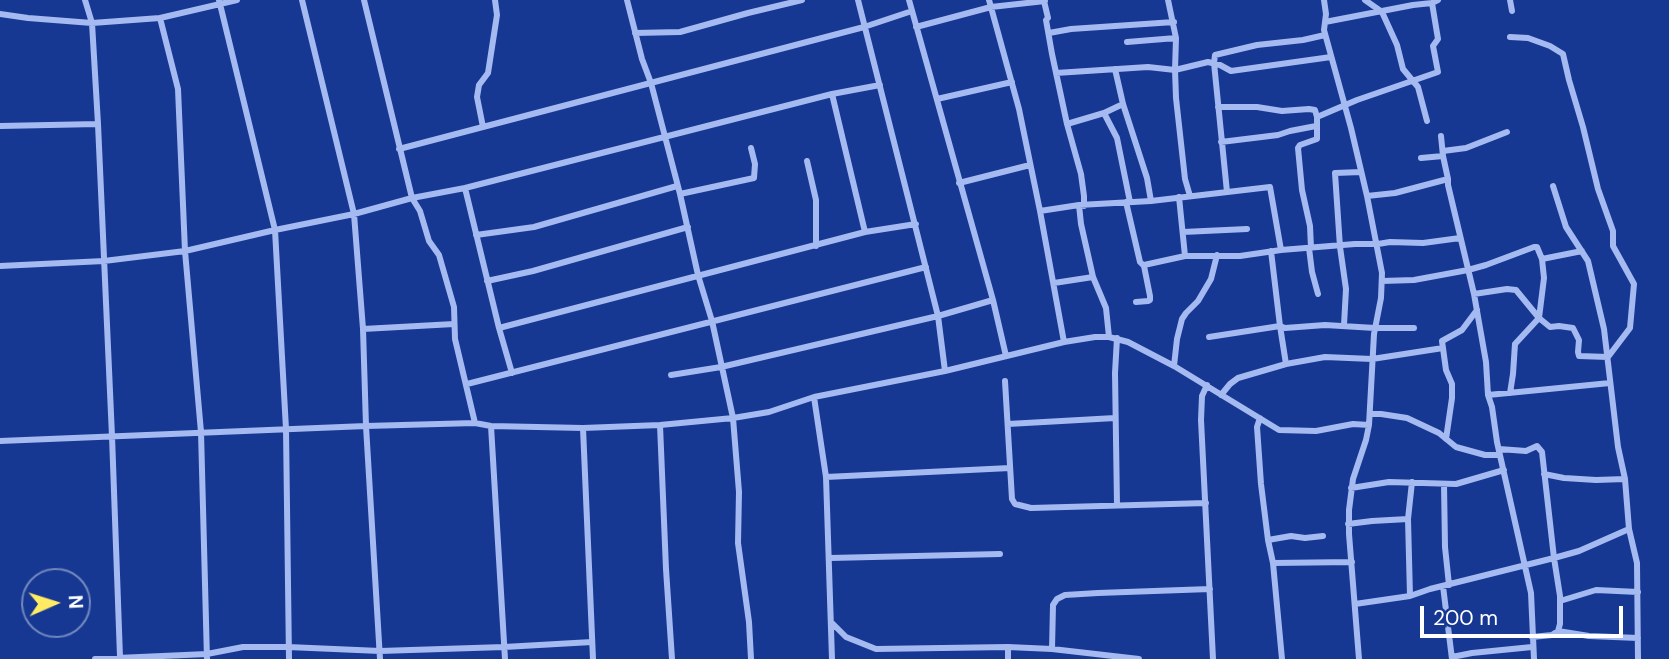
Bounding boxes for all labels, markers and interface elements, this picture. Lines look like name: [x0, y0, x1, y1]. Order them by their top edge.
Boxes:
north arrow: [21, 568, 91, 638]
scale bar: [1424, 592, 1627, 636]
text: N: [63, 594, 88, 610]
text: 200 m: [1433, 604, 1498, 632]

